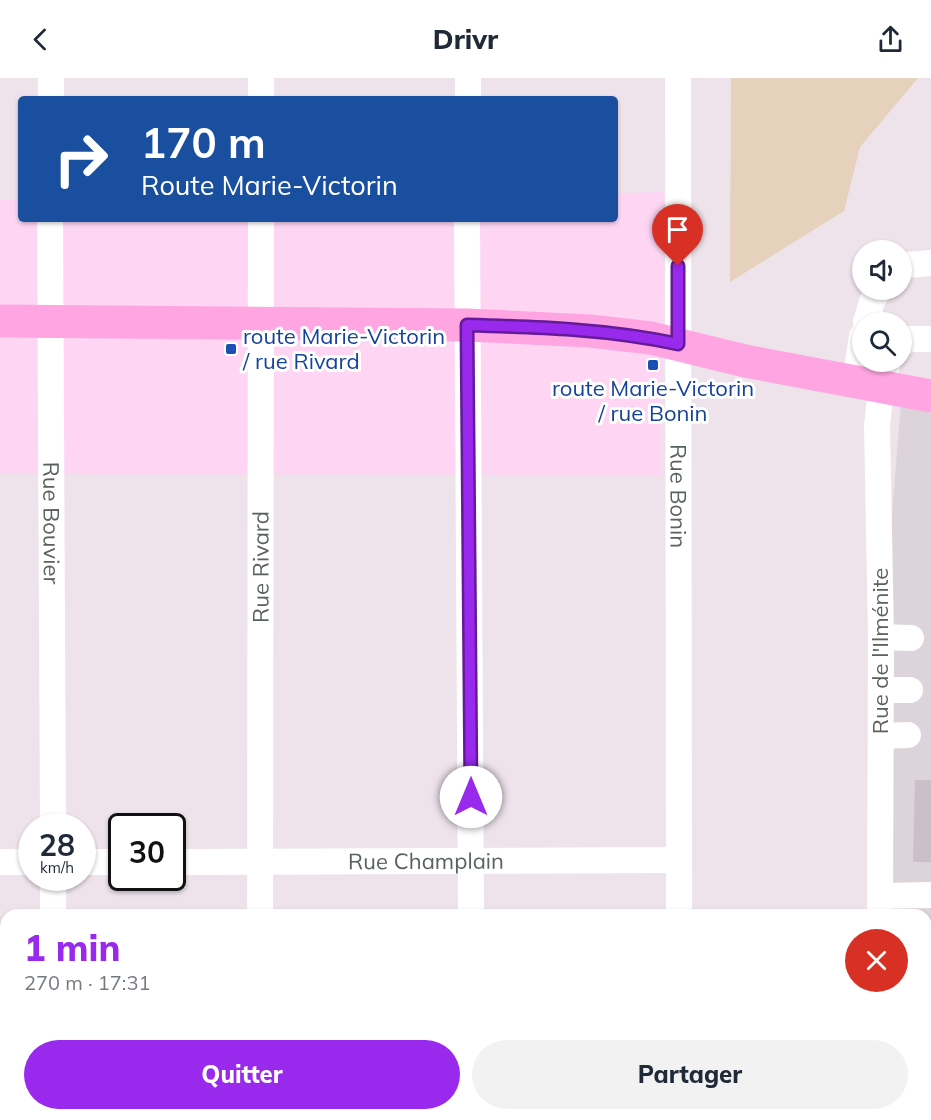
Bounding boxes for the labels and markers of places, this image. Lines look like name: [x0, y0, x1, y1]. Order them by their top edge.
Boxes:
pin: [652, 204, 703, 266]
place label: route Marie-Victorin / rue Rivard: [242, 322, 445, 375]
marker: route Marie-Victorin / rue Rivard: [224, 342, 238, 356]
marker: route Marie-Victorin / rue Bonin: [646, 358, 660, 372]
place label: route Marie-Victorin / rue Bonin: [552, 374, 754, 427]

